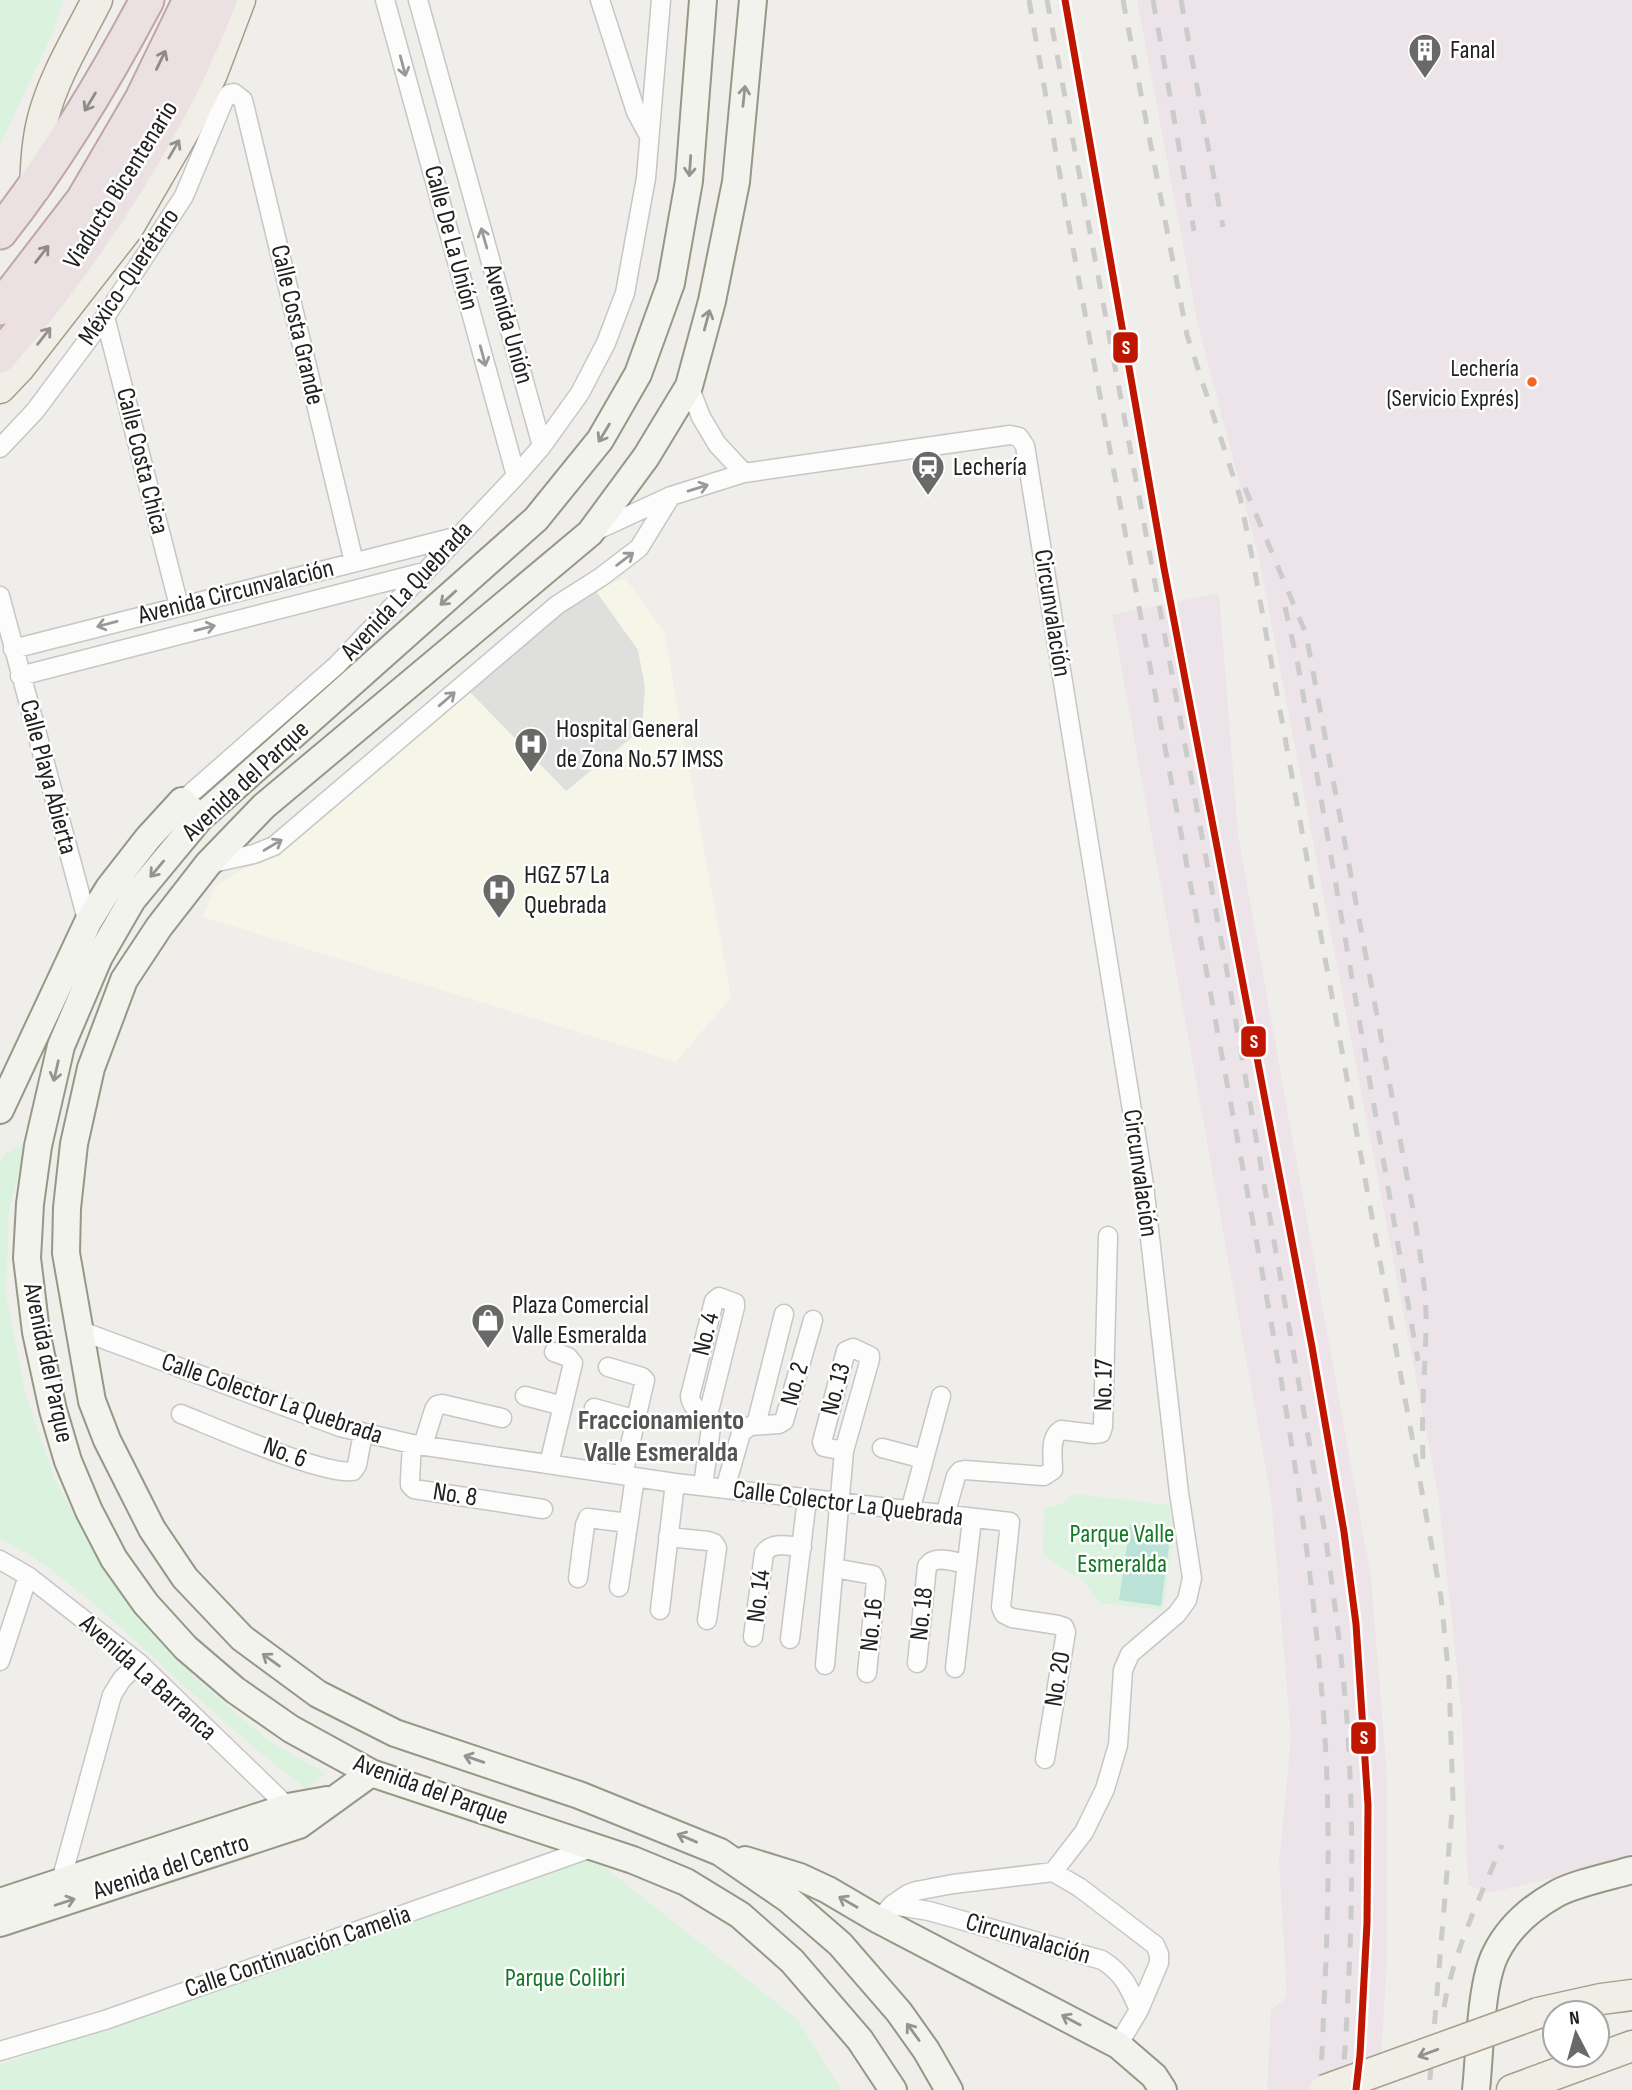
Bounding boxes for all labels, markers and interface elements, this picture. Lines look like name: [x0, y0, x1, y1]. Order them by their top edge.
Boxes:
building icon: Fanal: [1406, 31, 1444, 80]
place label: Fanal: [1450, 35, 1495, 66]
one-way arrow: [155, 50, 168, 71]
one-way arrow: [397, 54, 410, 77]
one-way arrow: [738, 85, 751, 108]
one-way arrow: [83, 92, 97, 112]
street label: Viaducto Bicentenario: [57, 95, 185, 275]
one-way arrow: [167, 140, 181, 160]
one-way arrow: [683, 154, 696, 177]
street label: Calle De La Unión: [417, 162, 485, 314]
street label: México-Querétaro: [72, 203, 186, 351]
one-way arrow: [477, 227, 490, 250]
street label: Calle Costa Grande: [264, 242, 330, 408]
one-way arrow: [34, 245, 49, 263]
street label: Avenida Unión: [476, 260, 540, 387]
one-way arrow: [701, 309, 714, 332]
one-way arrow: [36, 327, 51, 345]
line badge: S: [1112, 331, 1139, 364]
text: S: [1122, 337, 1130, 360]
one-way arrow: [478, 345, 491, 367]
place label: Lechería (Servicio Exprés): [1386, 354, 1519, 413]
marker: Lechería (Servicio Exprés): [1525, 375, 1539, 389]
street label: Calle Costa Chica: [109, 385, 175, 537]
one-way arrow: [597, 422, 611, 442]
station icon: Lechería: [909, 448, 947, 497]
place label: Lechería: [953, 452, 1027, 483]
one-way arrow: [686, 480, 708, 493]
street label: Avenida La Quebrada: [334, 515, 479, 668]
street label: Circunvalación: [1027, 547, 1077, 679]
one-way arrow: [616, 551, 634, 566]
street label: Avenida Circunvalación: [134, 553, 337, 632]
one-way arrow: [440, 589, 458, 605]
one-way arrow: [97, 618, 119, 631]
one-way arrow: [193, 621, 216, 634]
one-way arrow: [437, 691, 455, 707]
street label: Calle Playa Abierta: [12, 696, 84, 858]
street label: Avenida del Parque: [175, 714, 316, 848]
place label: Hospital General de Zona No.57 IMSS: [556, 714, 724, 775]
hospital icon: Hospital General de Zona No.57 IMSS: [512, 725, 550, 774]
one-way arrow: [262, 837, 282, 851]
one-way arrow: [150, 860, 165, 878]
place label: HGZ 57 La Quebrada: [524, 860, 610, 921]
hospital icon: HGZ 57 La Quebrada: [480, 871, 518, 920]
line badge: S: [1240, 1025, 1267, 1058]
text: S: [1250, 1031, 1258, 1054]
one-way arrow: [48, 1059, 62, 1082]
street label: Circunvalación: [1116, 1107, 1164, 1239]
street label: Avenida del Parque: [16, 1279, 80, 1446]
place label: Plaza Comercial Valle Esmeralda: [512, 1290, 649, 1351]
shop icon: Plaza Comercial Valle Esmeralda: [469, 1301, 507, 1350]
street label: No. 4: [686, 1309, 726, 1359]
street label: Calle Colector La Quebrada: [157, 1347, 387, 1451]
street label: No. 17: [1088, 1358, 1120, 1411]
street label: No. 2: [774, 1359, 816, 1409]
street label: No. 13: [814, 1359, 858, 1419]
district label: Fraccionamiento Valle Esmeralda: [578, 1404, 744, 1469]
street label: No. 6: [259, 1431, 311, 1475]
street label: Calle Colector La Quebrada: [731, 1474, 965, 1534]
street label: No. 8: [431, 1476, 479, 1514]
park label: Parque Valle Esmeralda: [1070, 1519, 1175, 1580]
street label: No. 14: [740, 1568, 778, 1624]
street label: No. 18: [904, 1586, 940, 1642]
street label: No. 16: [854, 1597, 890, 1653]
street label: Avenida La Barranca: [73, 1608, 223, 1747]
street label: No. 20: [1038, 1649, 1078, 1709]
one-way arrow: [262, 1653, 281, 1668]
line badge: S: [1350, 1721, 1377, 1755]
text: S: [1360, 1727, 1368, 1750]
street label: Avenida del Parque: [349, 1747, 512, 1832]
one-way arrow: [464, 1752, 486, 1764]
street label: Avenida del Centro: [88, 1827, 253, 1907]
one-way arrow: [677, 1831, 699, 1844]
one-way arrow: [54, 1894, 76, 1907]
one-way arrow: [839, 1895, 859, 1909]
street label: Calle Continuación Camelia: [181, 1899, 415, 2005]
street label: Circunvalación: [962, 1906, 1094, 1972]
park label: Parque Colibri: [505, 1963, 625, 1994]
north arrow: [1541, 1999, 1611, 2069]
text: N: [1568, 2007, 1581, 2031]
one-way arrow: [1061, 2013, 1081, 2027]
one-way arrow: [906, 2023, 920, 2042]
one-way arrow: [1418, 2047, 1440, 2060]

